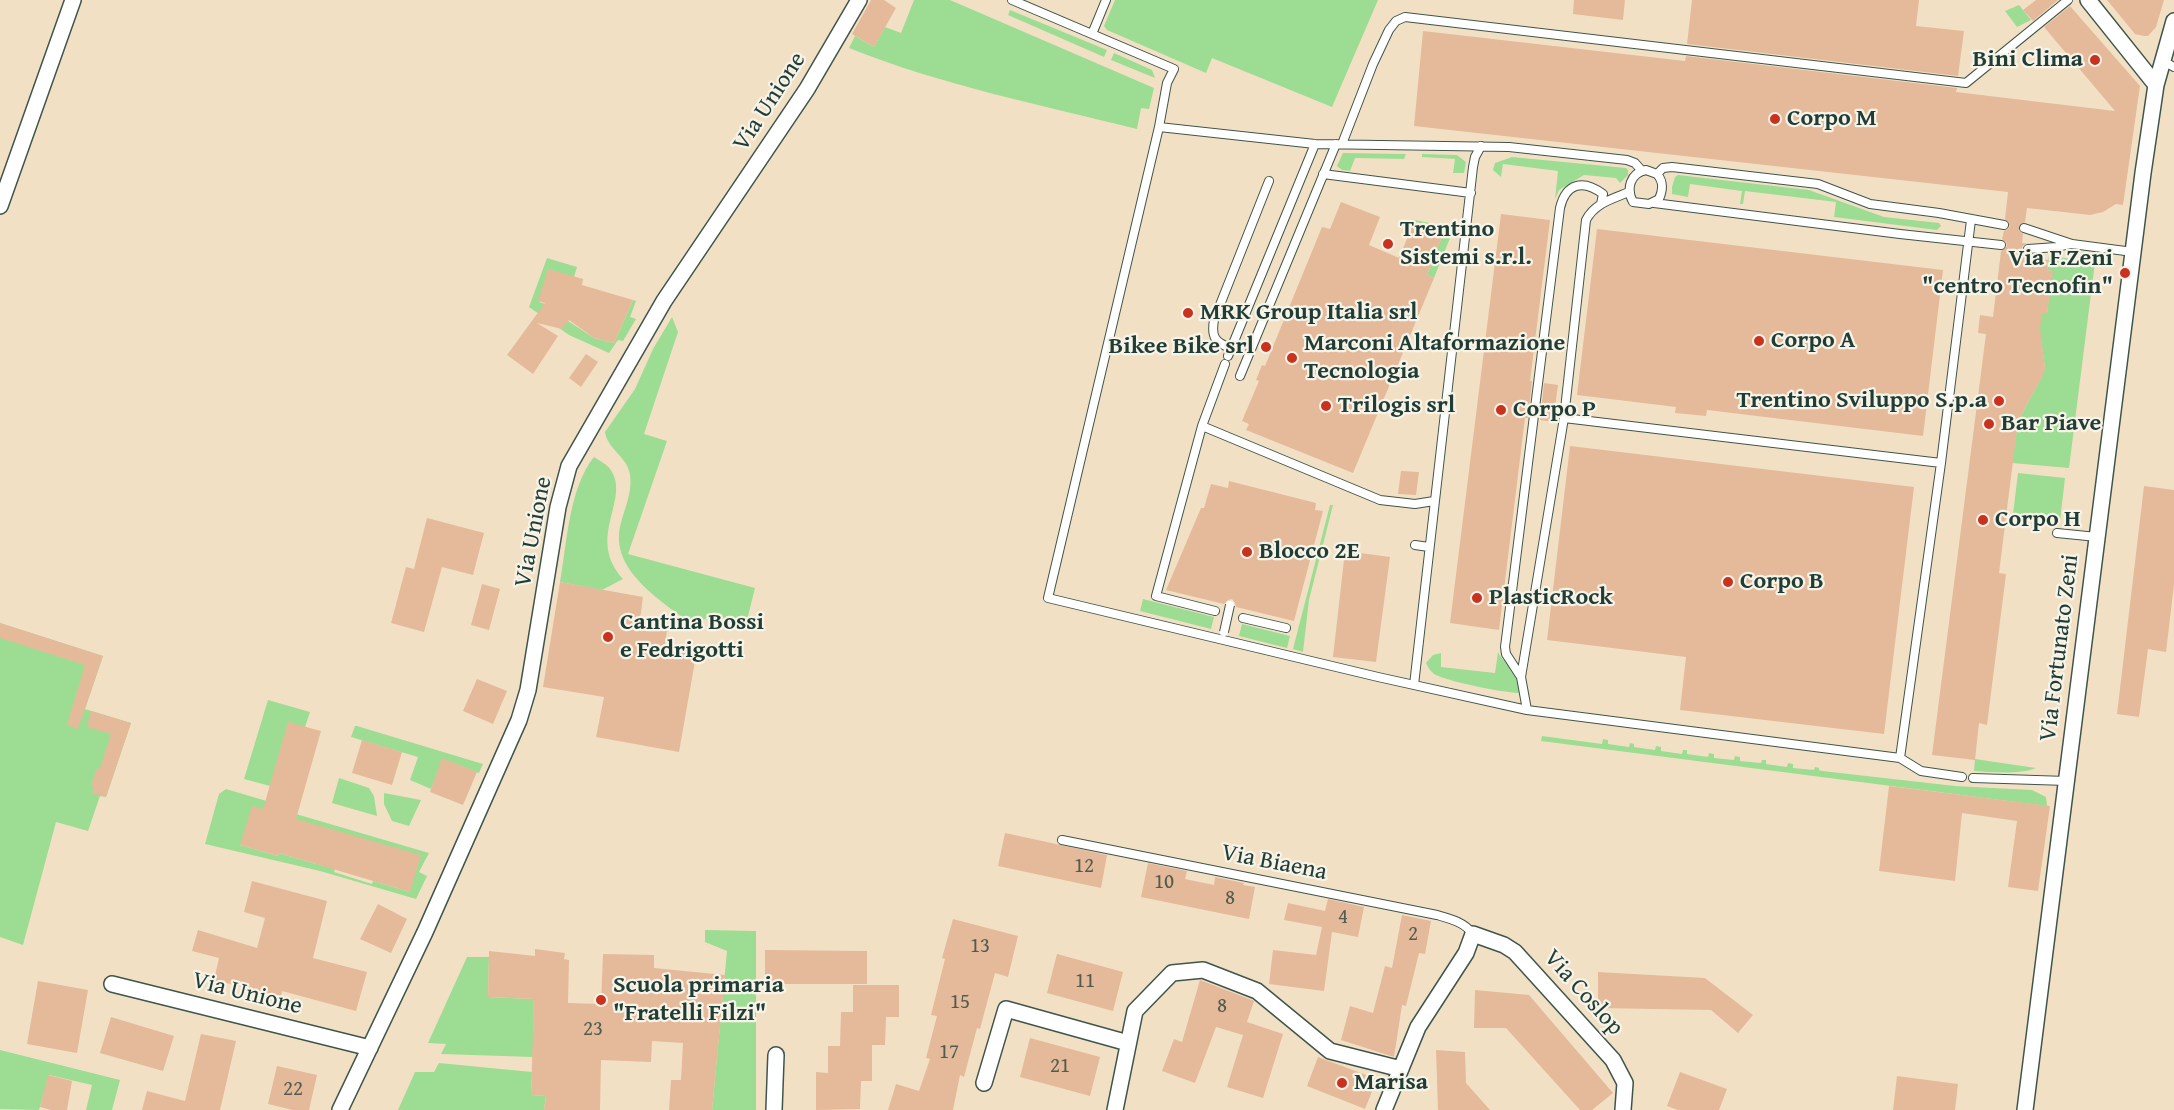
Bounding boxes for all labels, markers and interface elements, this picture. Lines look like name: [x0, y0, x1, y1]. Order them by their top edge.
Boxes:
place label: Bini Clima: [1972, 46, 2083, 74]
street label: Via Unione: [727, 47, 813, 157]
marker: Bini Clima: [2088, 53, 2102, 67]
place label: Corpo M: [1787, 105, 1877, 133]
marker: Corpo M: [1768, 112, 1782, 126]
place label: Trentino Sistemi s.r.l.: [1400, 216, 1532, 272]
marker: Trentino Sistemi s.r.l.: [1381, 237, 1395, 251]
place label: Via F.Zeni "centro Tecnofin": [1922, 245, 2113, 301]
marker: Via F.Zeni "centro Tecnofin": [2118, 266, 2132, 280]
place label: MRK Group Italia srl: [1200, 299, 1417, 327]
marker: MRK Group Italia srl: [1181, 306, 1195, 320]
place label: Corpo A: [1771, 327, 1855, 355]
place label: Marconi Altaformazione Tecnologia: [1304, 330, 1565, 386]
place label: Bikee Bike srl: [1108, 333, 1254, 361]
marker: Corpo A: [1752, 334, 1766, 348]
marker: Bikee Bike srl: [1259, 340, 1273, 354]
marker: Marconi Altaformazione Tecnologia: [1285, 351, 1299, 365]
place label: Trentino Sviluppo S.p.a: [1736, 387, 1987, 415]
place label: Trilogis srl: [1338, 392, 1455, 420]
marker: Trentino Sviluppo S.p.a: [1992, 394, 2006, 408]
place label: Corpo P: [1513, 396, 1596, 424]
marker: Trilogis srl: [1319, 399, 1333, 413]
marker: Corpo P: [1494, 403, 1508, 417]
place label: Bar Piave: [2001, 410, 2101, 438]
marker: Bar Piave: [1982, 417, 1996, 431]
street label: Via Unione: [509, 474, 559, 590]
place label: Corpo H: [1995, 506, 2081, 534]
marker: Corpo H: [1976, 513, 1990, 527]
place label: Blocco 2E: [1259, 538, 1360, 566]
marker: Blocco 2E: [1240, 545, 1254, 559]
street label: Via Fortunato Zeni: [2034, 553, 2086, 743]
place label: Corpo B: [1740, 568, 1824, 596]
marker: Corpo B: [1721, 575, 1735, 589]
place label: PlasticRock: [1489, 584, 1613, 612]
marker: PlasticRock: [1470, 591, 1484, 605]
place label: Cantina Bossi e Fedrigotti: [620, 609, 764, 665]
marker: Cantina Bossi e Fedrigotti: [601, 630, 615, 644]
street label: Via Biaena: [1219, 839, 1329, 887]
house number: 12: [1074, 854, 1094, 880]
house number: 10: [1154, 870, 1174, 896]
house number: 8: [1225, 886, 1235, 912]
house number: 4: [1338, 905, 1348, 931]
house number: 2: [1408, 922, 1418, 948]
house number: 13: [970, 934, 990, 960]
street label: Via Coslop: [1537, 944, 1629, 1042]
street label: Via Unione: [189, 966, 305, 1022]
house number: 11: [1075, 969, 1095, 995]
place label: Scuola primaria "Fratelli Filzi": [613, 972, 784, 1028]
house number: 15: [950, 990, 970, 1016]
marker: Scuola primaria "Fratelli Filzi": [594, 993, 608, 1007]
house number: 8: [1217, 994, 1227, 1020]
house number: 23: [583, 1017, 603, 1043]
house number: 17: [939, 1040, 959, 1066]
house number: 21: [1050, 1054, 1070, 1080]
place label: Marisa: [1354, 1069, 1428, 1097]
marker: Marisa: [1335, 1076, 1349, 1090]
house number: 22: [283, 1077, 303, 1103]

